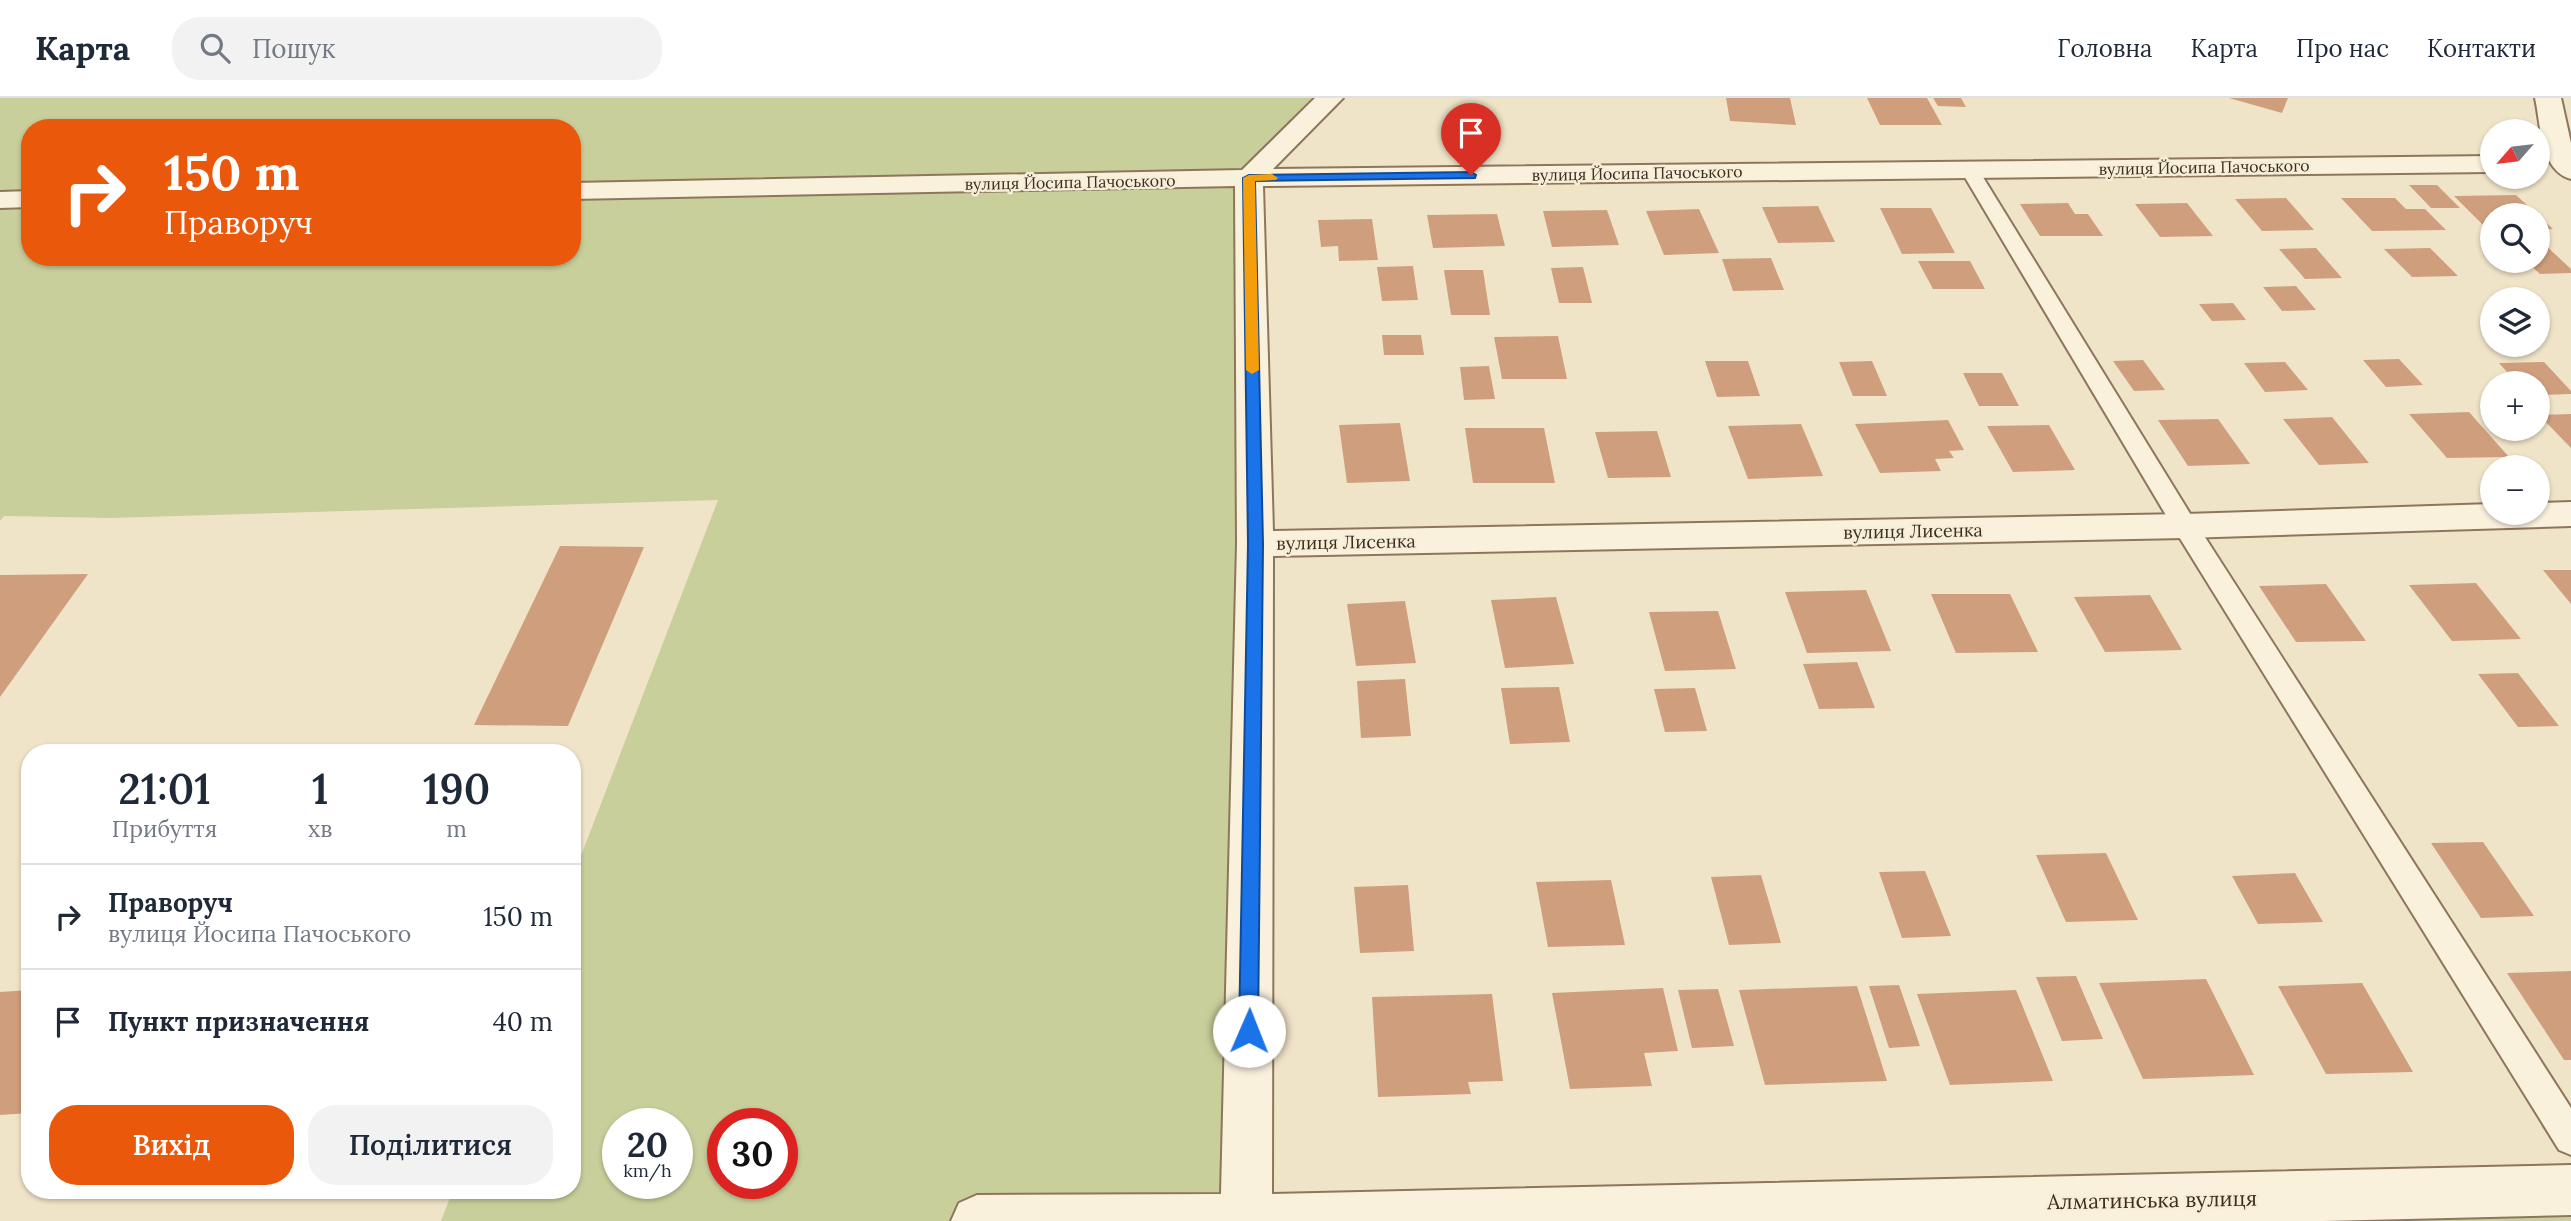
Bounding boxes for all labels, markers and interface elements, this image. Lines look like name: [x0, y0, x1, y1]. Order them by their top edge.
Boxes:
search box: [172, 17, 662, 80]
text: Карта: [35, 27, 130, 69]
icon: search: [196, 29, 234, 67]
text: Пошук: [252, 32, 336, 65]
text: Головна: [2057, 33, 2153, 64]
text: Карта: [2191, 33, 2258, 64]
text: Про нас: [2296, 33, 2389, 64]
text: Контакти: [2427, 33, 2536, 64]
pin: [1441, 103, 1501, 175]
icon: arrive: [1452, 114, 1490, 152]
north arrow: [2480, 119, 2550, 189]
map controls: [2480, 119, 2550, 525]
text: 150 m: [164, 141, 300, 203]
icon: right: [49, 147, 140, 238]
street label: вулиця Йосипа Пачоського: [2098, 155, 2310, 179]
street label: вулиця Йосипа Пачоського: [1531, 161, 1743, 185]
street label: вулиця Йосипа Пачоського: [964, 170, 1176, 194]
text: Праворуч: [164, 202, 313, 243]
button: search: [2480, 203, 2550, 273]
button: layers: [2480, 287, 2550, 357]
button: +: [2480, 371, 2550, 441]
button: −: [2480, 455, 2550, 525]
street label: вулиця Лисенка: [1843, 518, 1983, 544]
street label: вулиця Лисенка: [1276, 529, 1416, 555]
text: 21:01: [118, 762, 211, 816]
text: 1: [312, 762, 328, 816]
text: 190: [423, 762, 490, 816]
text: Прибуття: [112, 814, 217, 843]
text: хв: [308, 814, 332, 843]
text: m: [446, 814, 467, 843]
text: Праворуч: [108, 886, 233, 919]
icon: right: [49, 898, 87, 936]
text: 150 m: [483, 900, 553, 933]
text: вулиця Йосипа Пачоського: [108, 919, 411, 948]
position arrow: [1212, 994, 1286, 1068]
icon: arrive: [49, 1003, 87, 1041]
text: Пункт призначення: [108, 1005, 369, 1038]
text: 40 m: [493, 1005, 553, 1038]
button: Вихід: [49, 1105, 294, 1185]
button: Поділитися: [308, 1105, 553, 1185]
speed limit sign: 30: [707, 1108, 798, 1199]
text: 20: [627, 1122, 668, 1167]
text: km/h: [623, 1159, 672, 1182]
street label: Алматинська вулиця: [2046, 1185, 2257, 1215]

